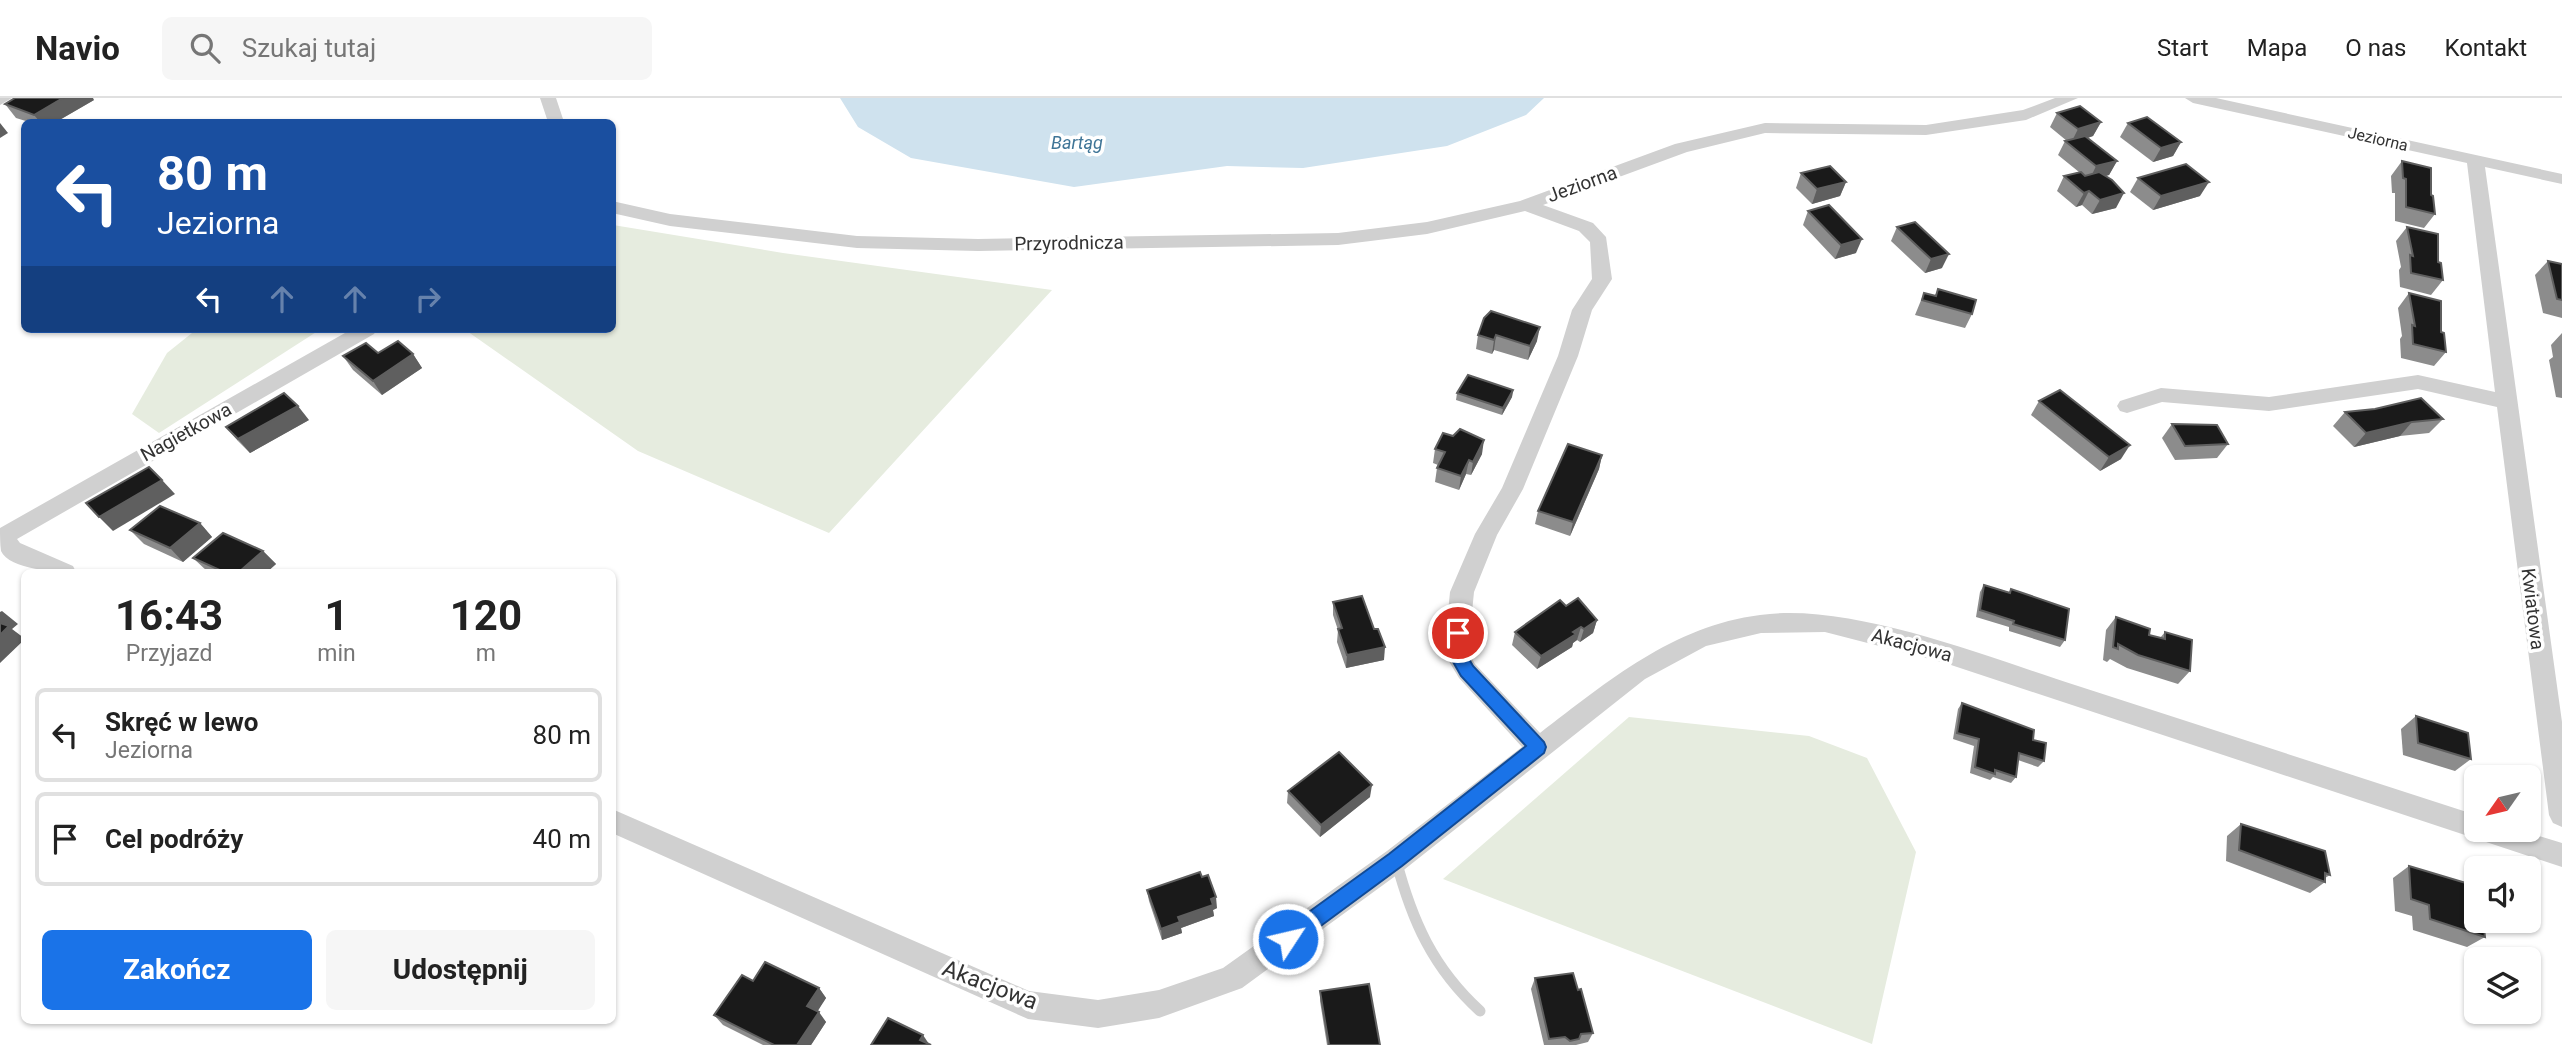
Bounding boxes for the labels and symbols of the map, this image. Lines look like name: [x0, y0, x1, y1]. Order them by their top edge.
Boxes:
street label: Jeziorna: [2346, 123, 2410, 155]
water label: Bartąg: [1051, 132, 1103, 153]
street label: Jeziorna: [1544, 161, 1620, 207]
street label: Przyrodnicza: [1014, 231, 1124, 255]
street label: Nagietkowa: [136, 398, 236, 466]
street label: Kwiatowa: [2517, 567, 2549, 651]
pin: [1428, 603, 1488, 663]
street label: Akacjowa: [1869, 623, 1955, 667]
north arrow: [2464, 765, 2541, 842]
position arrow: [1251, 902, 1325, 976]
street label: Akacjowa: [939, 955, 1041, 1015]

